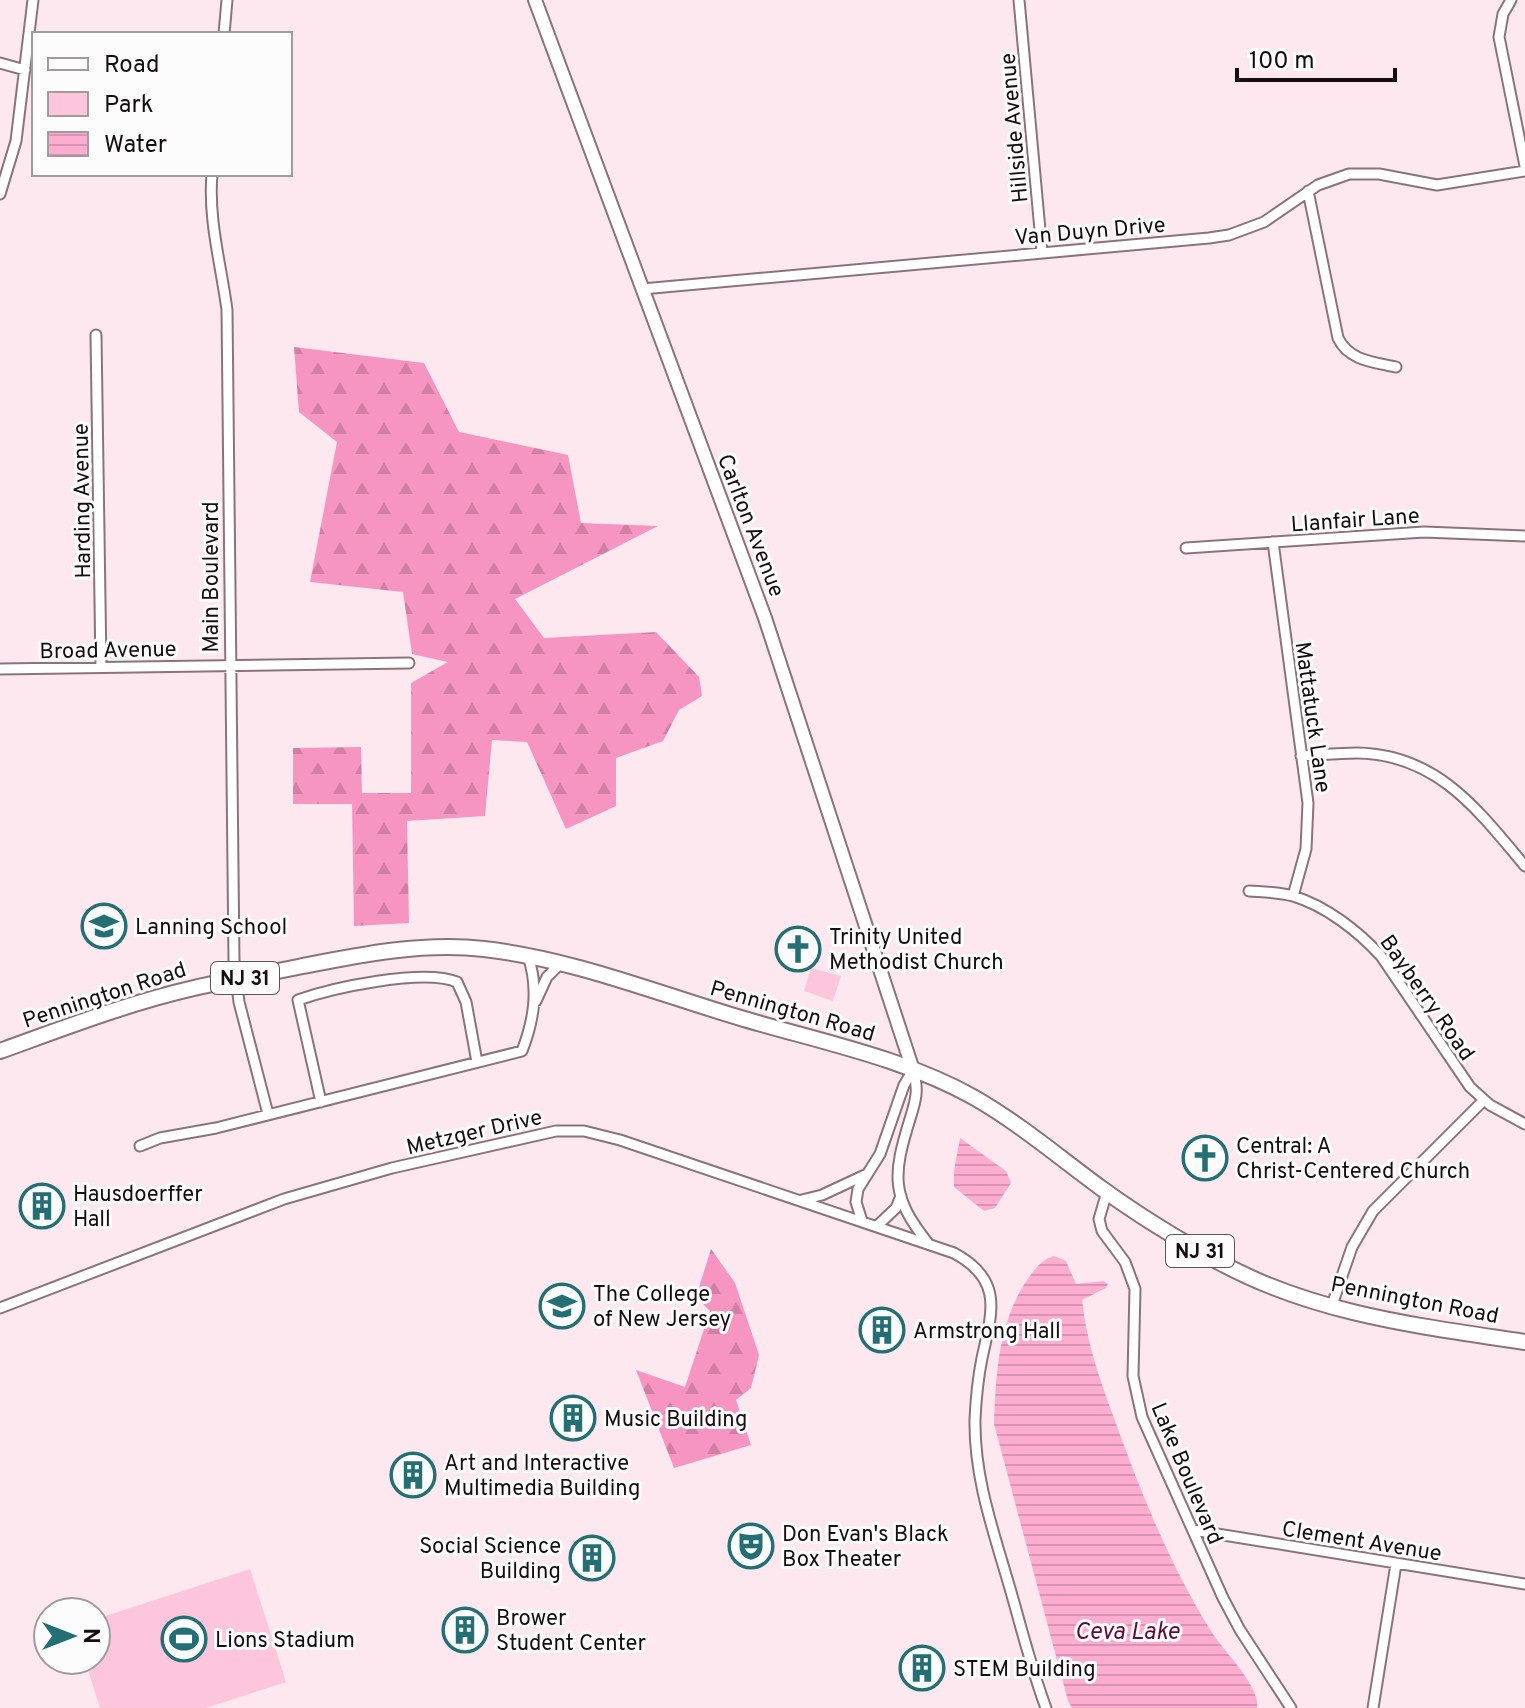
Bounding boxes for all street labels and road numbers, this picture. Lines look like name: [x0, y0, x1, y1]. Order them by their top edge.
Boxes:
street label: Hillside Avenue: [995, 52, 1035, 204]
street label: Van Duyn Drive: [1014, 212, 1167, 253]
street label: Harding Avenue: [69, 423, 98, 579]
street label: Carlton Avenue: [710, 451, 789, 601]
street label: Main Boulevard: [199, 501, 226, 653]
street label: Llanfair Lane: [1290, 504, 1421, 539]
street label: Broad Avenue: [39, 637, 177, 666]
street label: Mattatuck Lane: [1288, 640, 1335, 795]
street label: Bayberry Road: [1373, 930, 1479, 1067]
street label: Pennington Road: [20, 957, 190, 1036]
road number: NJ 31: [211, 962, 279, 994]
street label: Pennington Road: [707, 976, 878, 1049]
street label: Metzger Drive: [404, 1105, 545, 1162]
road number: NJ 31: [1166, 1235, 1234, 1267]
street label: Pennington Road: [1328, 1272, 1501, 1331]
street label: Lake Boulevard: [1144, 1399, 1228, 1549]
street label: Clement Avenue: [1280, 1517, 1443, 1568]

